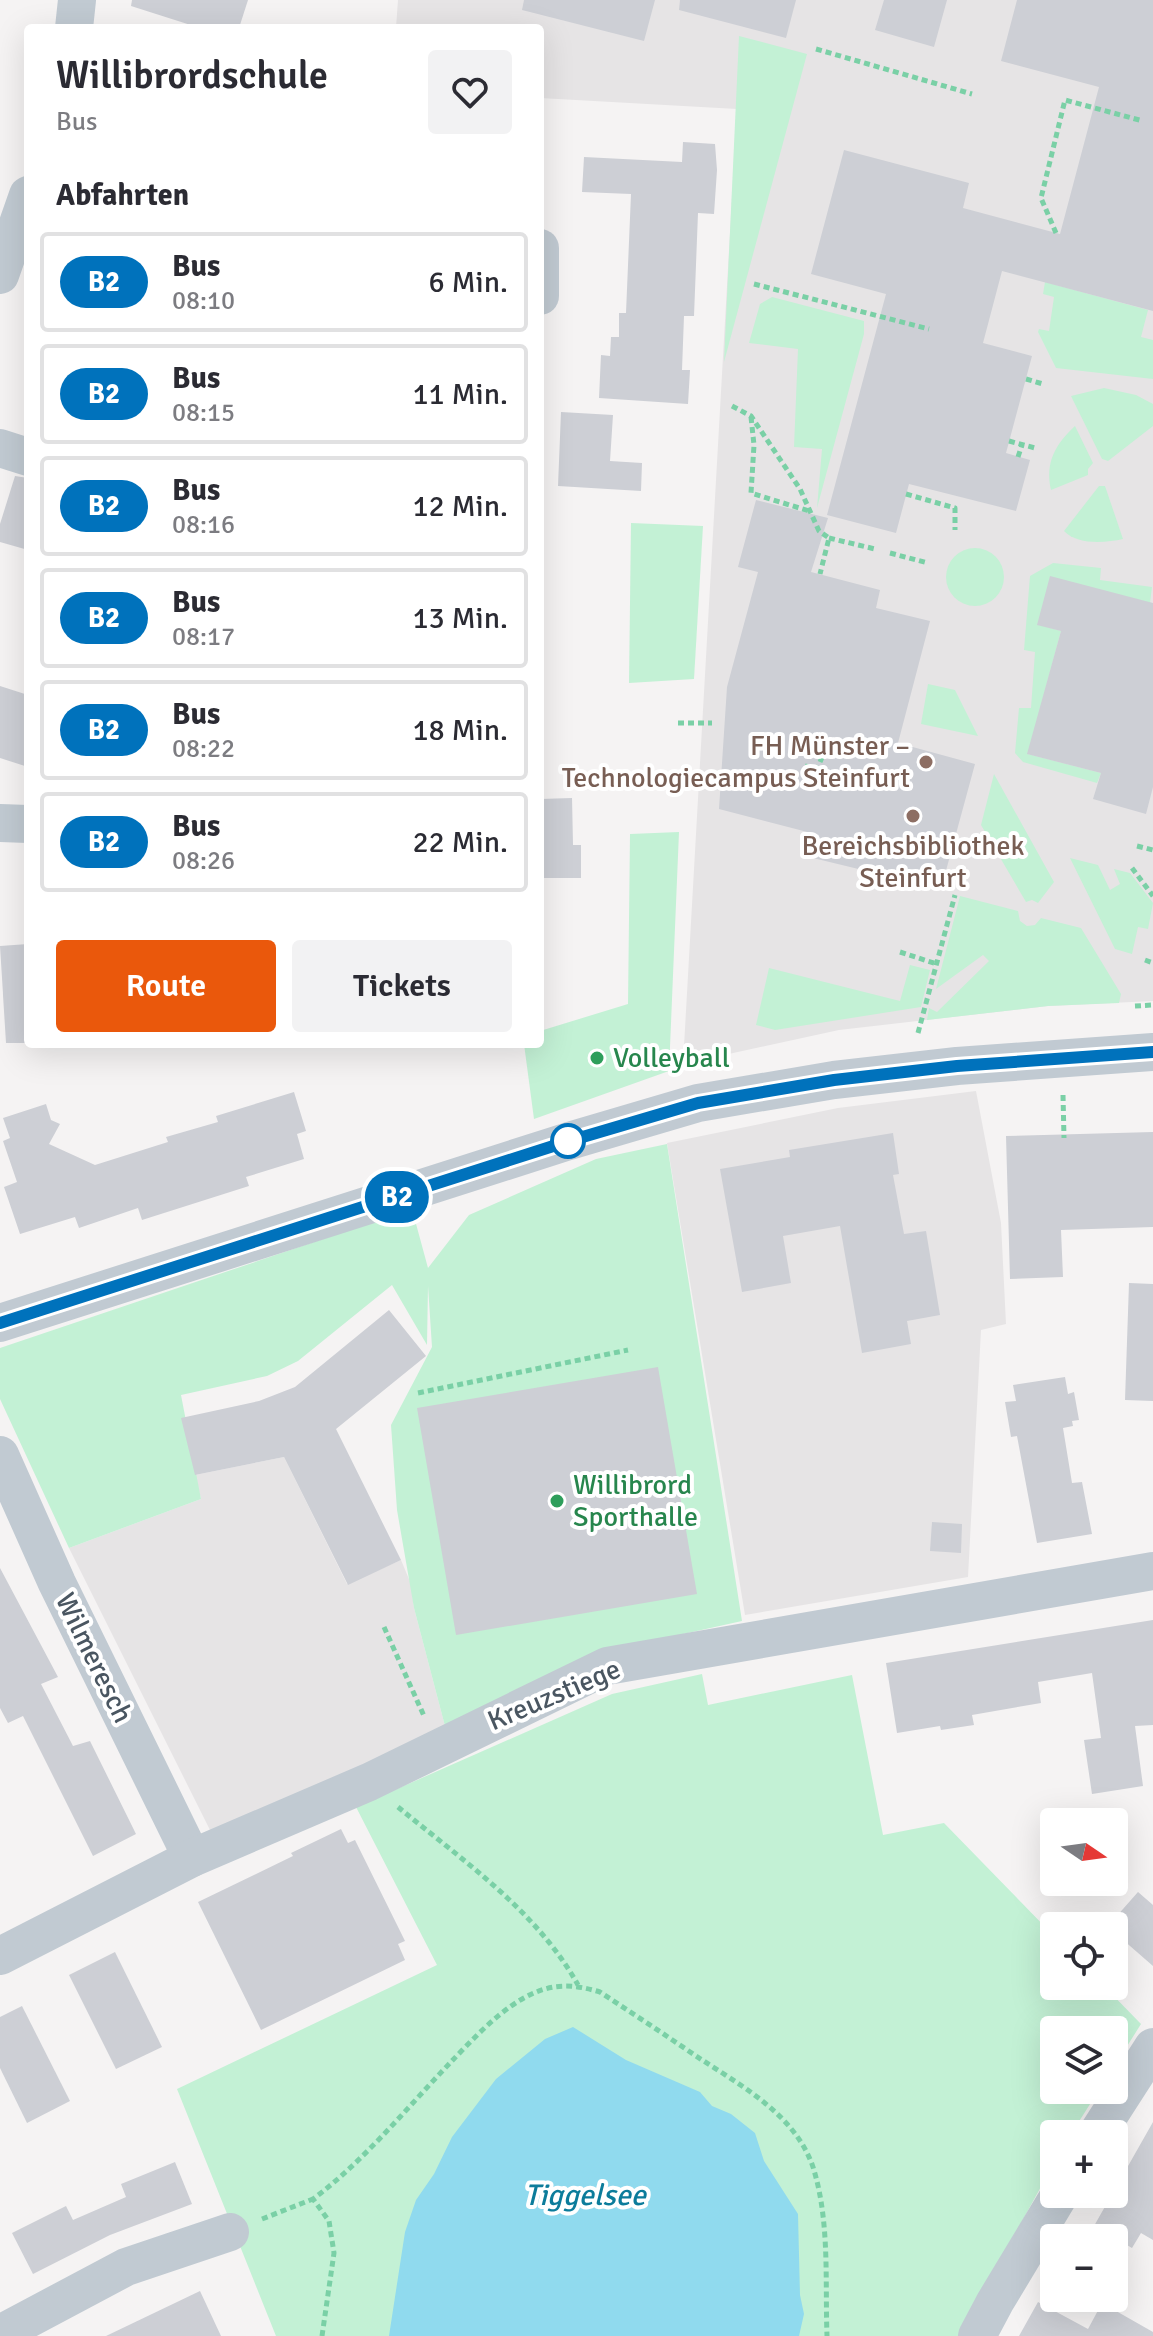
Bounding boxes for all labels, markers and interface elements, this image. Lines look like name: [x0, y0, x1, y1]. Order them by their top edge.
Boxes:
button: heart: [428, 50, 512, 134]
text: Willibrordschule: [56, 52, 328, 99]
text: Bus: [56, 106, 97, 138]
text: Abfahrten: [56, 177, 189, 214]
text: Bus: [172, 248, 220, 285]
text: 6 Min.: [429, 264, 508, 301]
text: B2: [88, 265, 120, 299]
text: 08:10: [172, 285, 235, 317]
text: Bus: [172, 360, 220, 397]
text: 11 Min.: [412, 376, 508, 413]
text: B2: [88, 377, 120, 411]
text: 08:15: [172, 397, 235, 429]
text: Bus: [172, 472, 220, 509]
text: 12 Min.: [412, 488, 508, 525]
text: B2: [88, 489, 120, 523]
text: 08:16: [172, 509, 235, 541]
text: Bus: [172, 584, 220, 621]
text: 13 Min.: [412, 600, 508, 637]
text: B2: [88, 601, 120, 635]
text: 08:17: [172, 621, 235, 653]
text: Bus: [172, 696, 220, 733]
text: 18 Min.: [412, 712, 508, 749]
text: B2: [88, 713, 120, 747]
place label: FH Münster – Technologiecampus Steinfurt: [562, 729, 910, 795]
text: 08:22: [172, 733, 235, 765]
marker: FH Münster – Technologiecampus Steinfurt: [917, 753, 935, 771]
marker: Bereichsbibliothek Steinfurt: [904, 807, 922, 825]
text: Bus: [172, 808, 220, 845]
text: 22 Min.: [412, 824, 508, 861]
text: B2: [88, 825, 120, 859]
place label: Bereichsbibliothek Steinfurt: [801, 829, 1025, 895]
text: 08:26: [172, 845, 235, 877]
button: Route: [56, 940, 276, 1032]
button: Tickets: [292, 940, 512, 1032]
place label: Volleyball: [613, 1041, 730, 1075]
marker: Volleyball: [588, 1049, 606, 1067]
unlabelled marker: [551, 1124, 585, 1158]
line badge: B2: [361, 1171, 433, 1223]
text: B2: [381, 1180, 413, 1214]
place label: Willibrord Sporthalle: [573, 1468, 698, 1534]
marker: Willibrord Sporthalle: [548, 1492, 566, 1510]
street label: Wilmeresch: [48, 1587, 140, 1729]
street label: Kreuzstiege: [482, 1652, 626, 1738]
north arrow: [1040, 1808, 1128, 1896]
map controls: [1040, 1808, 1128, 2312]
button: locate: [1040, 1912, 1128, 2000]
button: layers: [1040, 2016, 1128, 2104]
button: +: [1040, 2120, 1128, 2208]
water label: Tiggelsee: [524, 2177, 648, 2214]
button: −: [1040, 2224, 1128, 2312]

